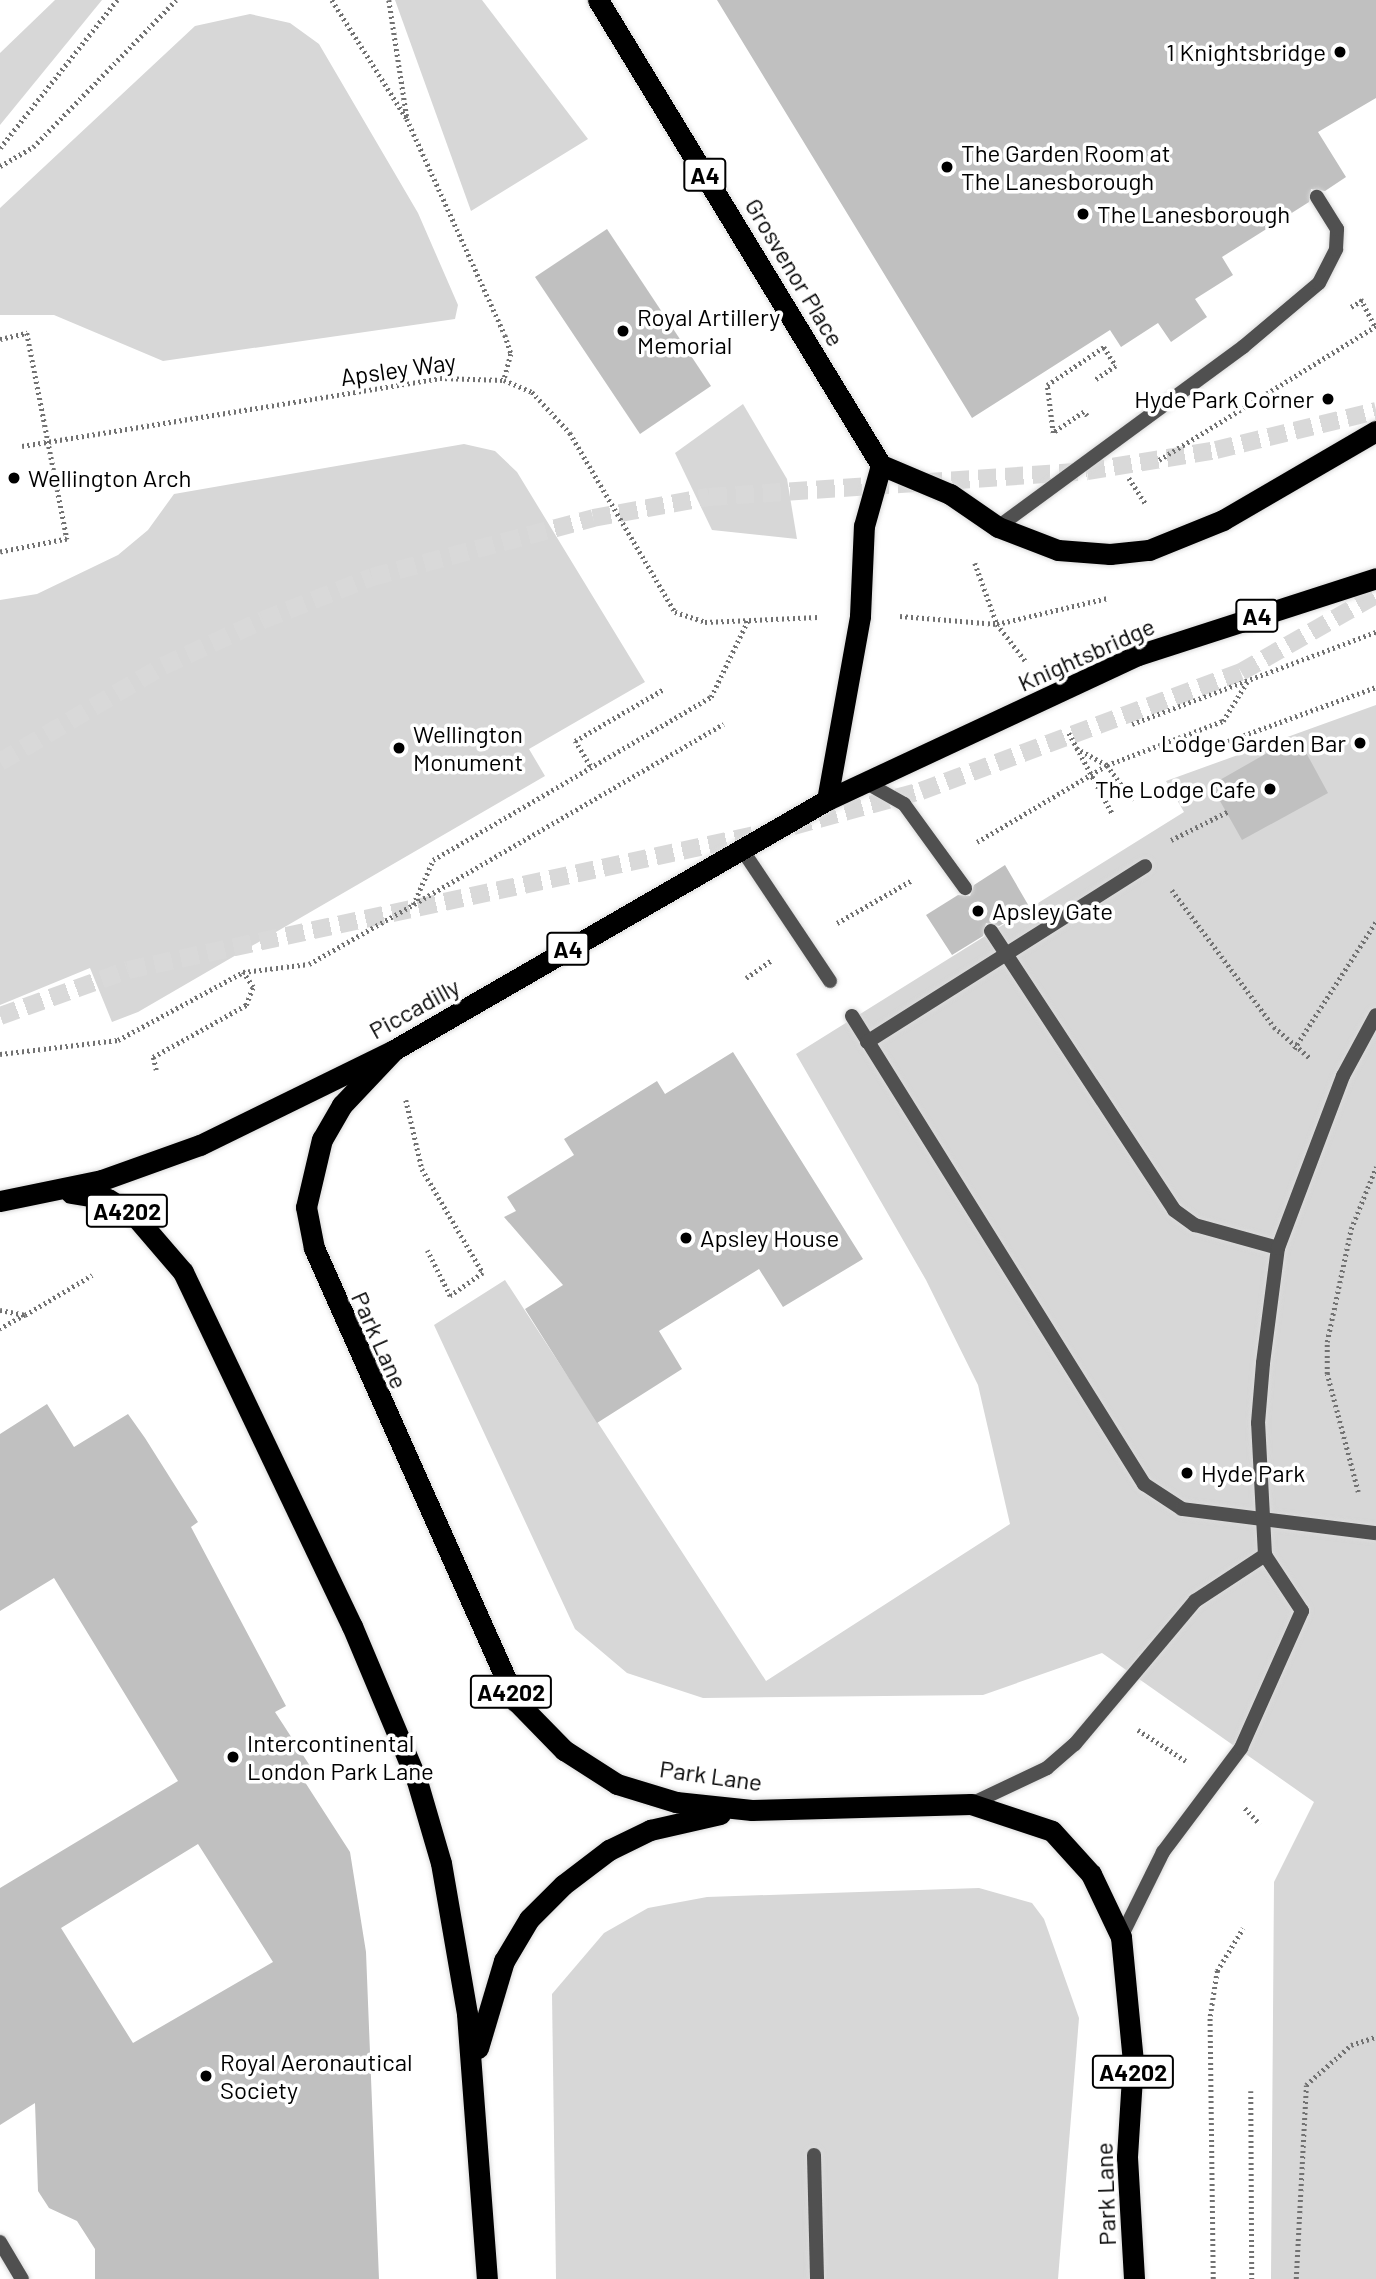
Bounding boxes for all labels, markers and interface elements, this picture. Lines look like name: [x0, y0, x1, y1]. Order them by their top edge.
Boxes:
place label: 1 Knightsbridge: [1166, 38, 1326, 66]
marker: 1 Knightsbridge: [1332, 44, 1348, 60]
place label: The Garden Room at The Lanesborough: [961, 139, 1170, 195]
road number: A4: [682, 156, 728, 194]
marker: The Garden Room at The Lanesborough: [939, 159, 955, 175]
street label: Grosvenor Place: [740, 193, 850, 351]
place label: The Lanesborough: [1097, 200, 1290, 228]
marker: The Lanesborough: [1075, 206, 1091, 222]
place label: Royal Artillery Memorial: [637, 303, 780, 359]
marker: Royal Artillery Memorial: [615, 323, 631, 339]
street label: Apsley Way: [338, 347, 458, 391]
place label: Hyde Park Corner: [1134, 385, 1314, 413]
marker: Hyde Park Corner: [1320, 391, 1336, 407]
place label: Wellington Arch: [28, 464, 191, 492]
marker: Wellington Arch: [6, 470, 22, 486]
road number: A4: [1234, 596, 1280, 636]
street label: Knightsbridge: [1013, 611, 1159, 697]
place label: Wellington Monument: [413, 720, 523, 776]
place label: Lodge Garden Bar: [1161, 729, 1346, 757]
marker: Lodge Garden Bar: [1352, 735, 1368, 751]
marker: Wellington Monument: [391, 740, 407, 756]
place label: The Lodge Cafe: [1095, 775, 1256, 803]
marker: The Lodge Cafe: [1262, 781, 1278, 797]
place label: Apsley Gate: [992, 897, 1113, 925]
marker: Apsley Gate: [970, 903, 986, 919]
road number: A4: [545, 930, 591, 968]
street label: Piccadilly: [364, 971, 464, 1045]
road number: A4202: [85, 1192, 169, 1230]
place label: Apsley House: [700, 1224, 839, 1252]
marker: Apsley House: [678, 1230, 694, 1246]
street label: Park Lane: [346, 1287, 414, 1393]
place label: Hyde Park: [1201, 1459, 1305, 1487]
marker: Hyde Park: [1179, 1465, 1195, 1481]
road number: A4202: [469, 1672, 553, 1712]
place label: Intercontinental London Park Lane: [247, 1729, 434, 1785]
marker: Intercontinental London Park Lane: [225, 1749, 241, 1765]
street label: Park Lane: [658, 1754, 764, 1796]
place label: Royal Aeronautical Society: [220, 2048, 413, 2104]
road number: A4202: [1091, 2052, 1175, 2092]
marker: Royal Aeronautical Society: [198, 2068, 214, 2084]
street label: Park Lane: [1089, 2142, 1121, 2246]

